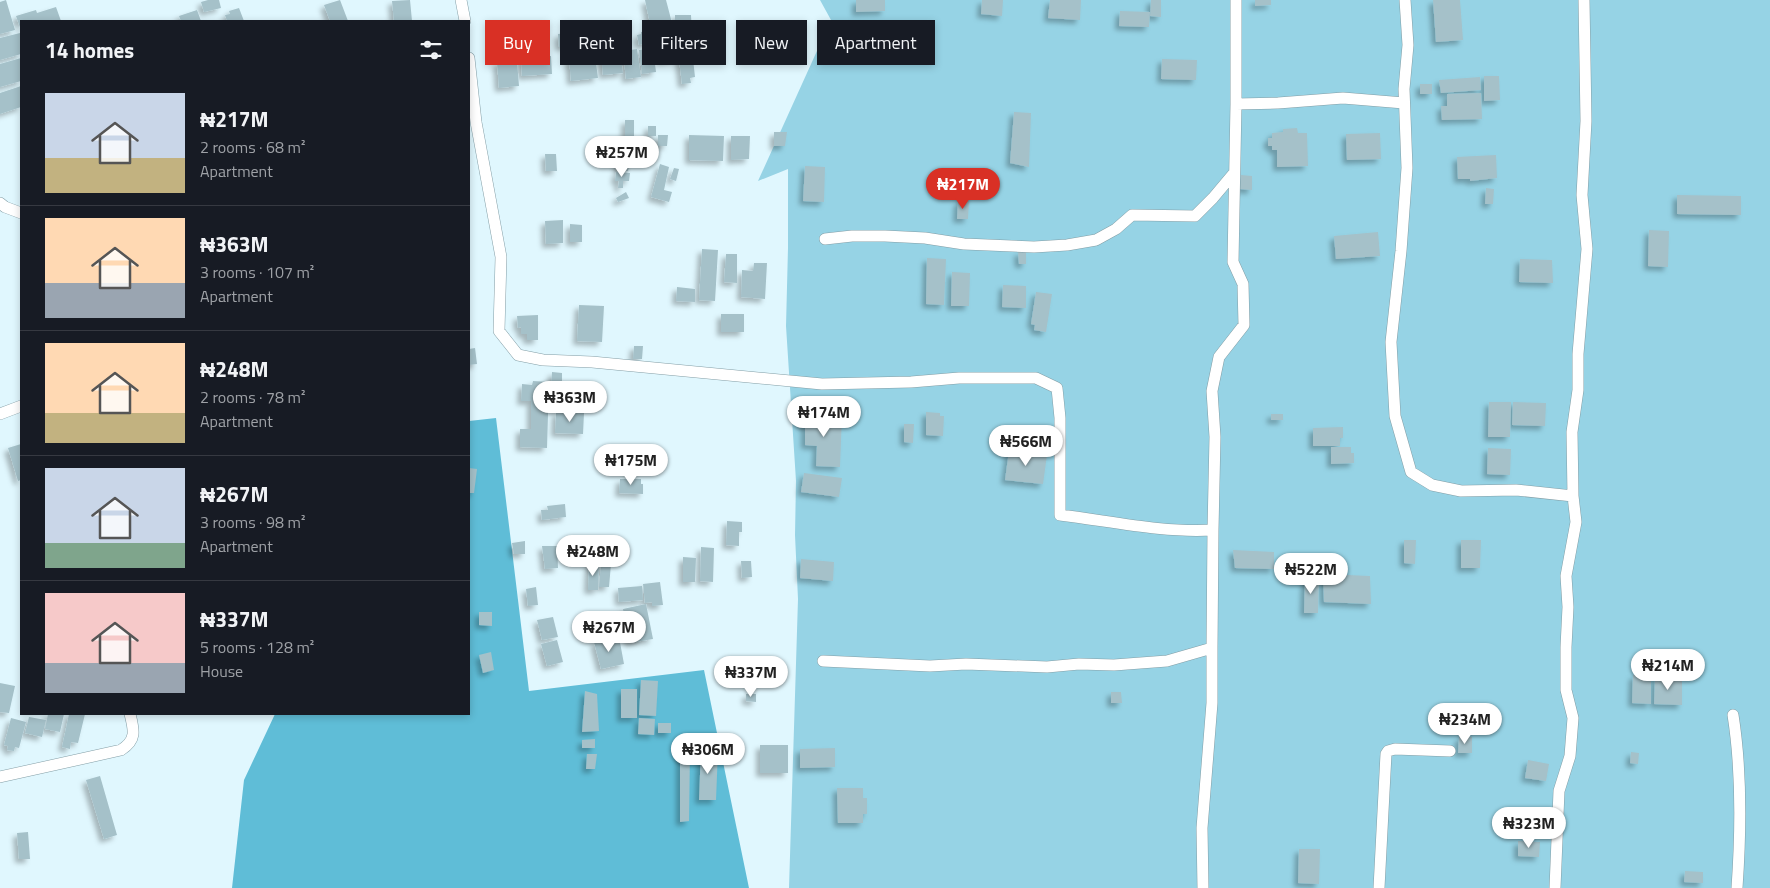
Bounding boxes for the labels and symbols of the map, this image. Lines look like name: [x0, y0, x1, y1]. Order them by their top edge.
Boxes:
pin: ₦257M: [587, 136, 657, 178]
pin: ₦217M: [928, 168, 998, 210]
pin: ₦363M: [535, 380, 605, 423]
pin: ₦174M: [789, 396, 859, 438]
pin: ₦566M: [991, 424, 1061, 467]
pin: ₦175M: [596, 444, 666, 486]
pin: ₦248M: [558, 534, 628, 577]
pin: ₦522M: [1276, 552, 1346, 595]
pin: ₦267M: [574, 610, 644, 653]
pin: ₦214M: [1633, 648, 1703, 691]
pin: ₦337M: [716, 656, 786, 698]
pin: ₦234M: [1430, 702, 1500, 745]
pin: ₦306M: [673, 732, 743, 775]
pin: ₦323M: [1494, 806, 1564, 849]

